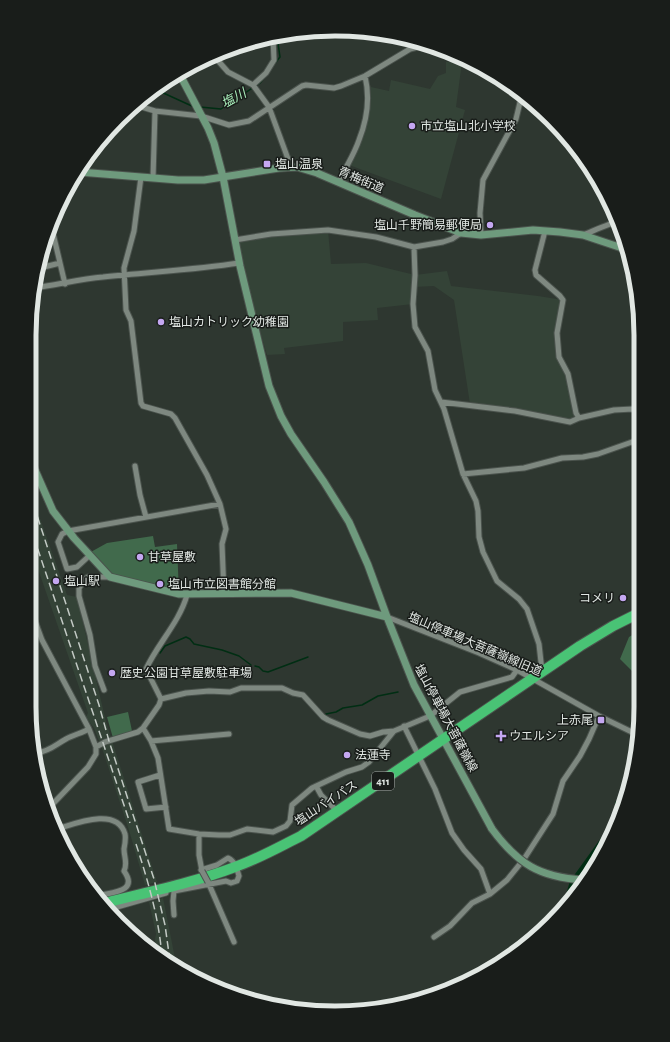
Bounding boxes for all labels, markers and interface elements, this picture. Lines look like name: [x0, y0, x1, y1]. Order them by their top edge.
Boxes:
water label: 塩川: [219, 85, 250, 111]
place label: 市立塩山北小学校: [420, 119, 516, 132]
marker: 市立塩山北小学校: [407, 121, 417, 131]
place label: 塩山温泉: [275, 157, 323, 170]
marker: 塩山温泉: [262, 159, 272, 169]
street label: 青梅街道: [337, 164, 386, 195]
place label: 塩山千野簡易郵便局: [374, 218, 482, 231]
marker: 塩山千野簡易郵便局: [485, 220, 495, 230]
place label: 塩山カトリック幼稚園: [169, 315, 289, 328]
marker: 塩山カトリック幼稚園: [156, 317, 166, 327]
place label: 甘草屋敷: [148, 550, 196, 563]
marker: 甘草屋敷: [135, 552, 145, 562]
place label: 塩山駅: [64, 574, 100, 587]
marker: 塩山駅: [51, 576, 61, 586]
place label: 塩山市立図書館分館: [168, 577, 276, 590]
marker: 塩山市立図書館分館: [155, 579, 165, 589]
place label: コメリ: [579, 592, 615, 604]
marker: コメリ: [618, 593, 628, 603]
street label: 塩山停車場大菩薩嶺線旧道: [406, 609, 544, 678]
street label: 塩山停車場大菩薩嶺線: [413, 662, 480, 774]
place label: 歴史公園甘草屋敷駐車場: [120, 666, 252, 679]
marker: 歴史公園甘草屋敷駐車場: [107, 668, 117, 678]
place label: 上赤尾: [557, 714, 593, 726]
marker: 上赤尾: [596, 715, 606, 725]
place label: ウエルシア: [509, 730, 569, 742]
marker: ウエルシア: [496, 731, 506, 741]
place label: 法蓮寺: [355, 749, 391, 761]
marker: 法蓮寺: [342, 750, 352, 760]
road number: 411: [372, 772, 394, 790]
street label: 塩山バイパス: [292, 778, 359, 828]

